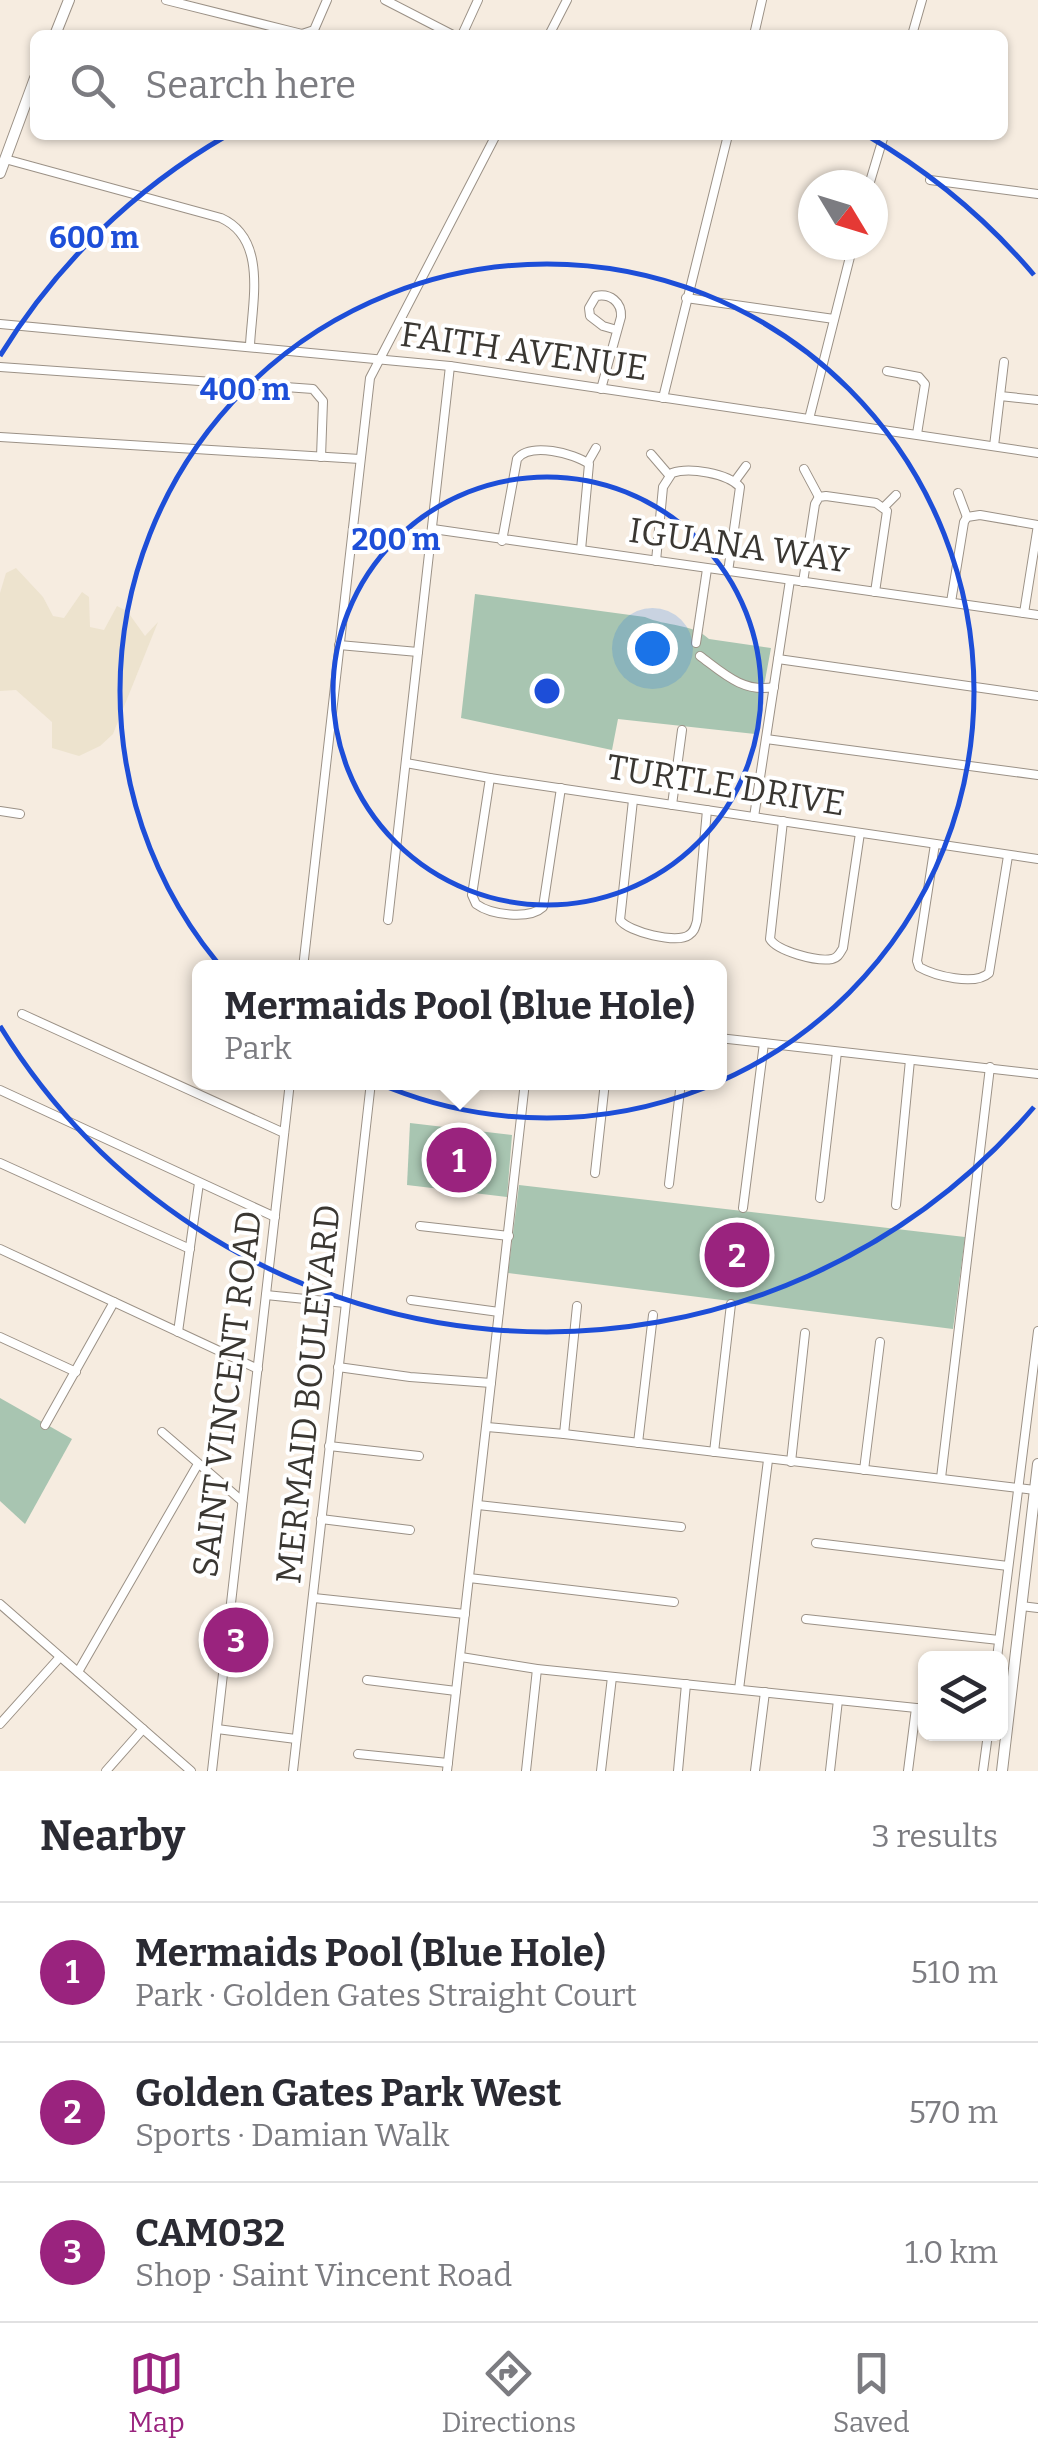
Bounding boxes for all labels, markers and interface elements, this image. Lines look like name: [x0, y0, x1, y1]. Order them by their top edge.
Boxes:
search box: [30, 30, 1008, 140]
icon: search: [65, 58, 120, 113]
text: Search here: [145, 62, 356, 108]
north arrow: [798, 170, 888, 260]
text: 600 m: [49, 220, 139, 256]
street label: FAITH AVENUE: [398, 313, 650, 389]
text: 400 m: [200, 372, 291, 408]
street label: IGUANA WAY: [626, 509, 852, 581]
text: 200 m: [351, 522, 441, 558]
your location: [627, 623, 678, 674]
centre of rings: [529, 673, 565, 709]
street label: TURTLE DRIVE: [604, 745, 848, 825]
popup: [192, 960, 727, 1090]
text: Mermaids Pool (Blue Hole): [224, 983, 695, 1029]
text: Park: [224, 1029, 292, 1067]
pin: 1: [426, 1122, 492, 1198]
street label: MERMAID BOULEVARD: [267, 1202, 349, 1586]
street label: SAINT VINCENT ROAD: [184, 1208, 270, 1580]
pin: 2: [704, 1218, 770, 1292]
pin: 3: [204, 1602, 268, 1678]
map controls: [918, 1651, 1008, 1741]
button: layers: [918, 1651, 1008, 1741]
text: Nearby: [40, 1811, 185, 1861]
text: 3 results: [872, 1817, 998, 1855]
text: Mermaids Pool (Blue Hole): [135, 1930, 606, 1976]
text: 1: [66, 1953, 79, 1991]
text: 510 m: [911, 1953, 998, 1991]
text: Park · Golden Gates Straight Court: [135, 1976, 637, 2014]
text: Golden Gates Park West: [135, 2070, 562, 2116]
text: 2: [63, 2093, 82, 2131]
text: 570 m: [909, 2093, 998, 2131]
text: Sports · Damian Walk: [135, 2116, 449, 2154]
text: CAM032: [135, 2210, 285, 2256]
text: 3: [63, 2233, 82, 2271]
text: 1.0 km: [905, 2233, 998, 2271]
text: Shop · Saint Vincent Road: [135, 2256, 512, 2294]
tab: Map: [128, 2346, 185, 2439]
tab: Directions: [441, 2346, 576, 2439]
tab: Saved: [833, 2346, 910, 2439]

